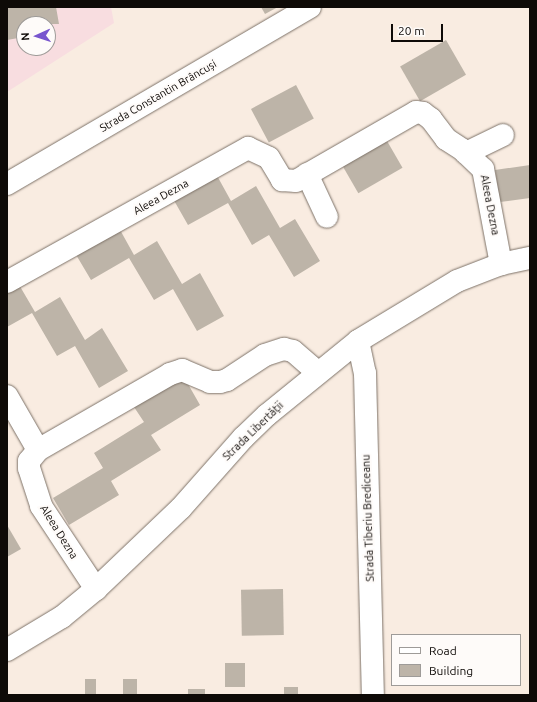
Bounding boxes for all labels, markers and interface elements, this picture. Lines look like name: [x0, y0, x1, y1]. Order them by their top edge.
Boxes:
north arrow: [16, 16, 56, 56]
scale bar: [393, 16, 445, 42]
text: 20 m: [398, 24, 425, 37]
text: N: [19, 32, 31, 41]
street label: Strada Constantin Brâncuși: [97, 57, 219, 135]
street label: Aleea Dezna: [478, 174, 502, 236]
street label: Aleea Dezna: [131, 176, 191, 218]
street label: Strada Libertății: [220, 399, 286, 463]
street label: Strada Tiberiu Brediceanu: [359, 454, 377, 582]
street label: Aleea Dezna: [37, 503, 81, 561]
legend: [391, 634, 521, 686]
text: Road: [429, 644, 457, 657]
text: Building: [429, 664, 473, 677]

